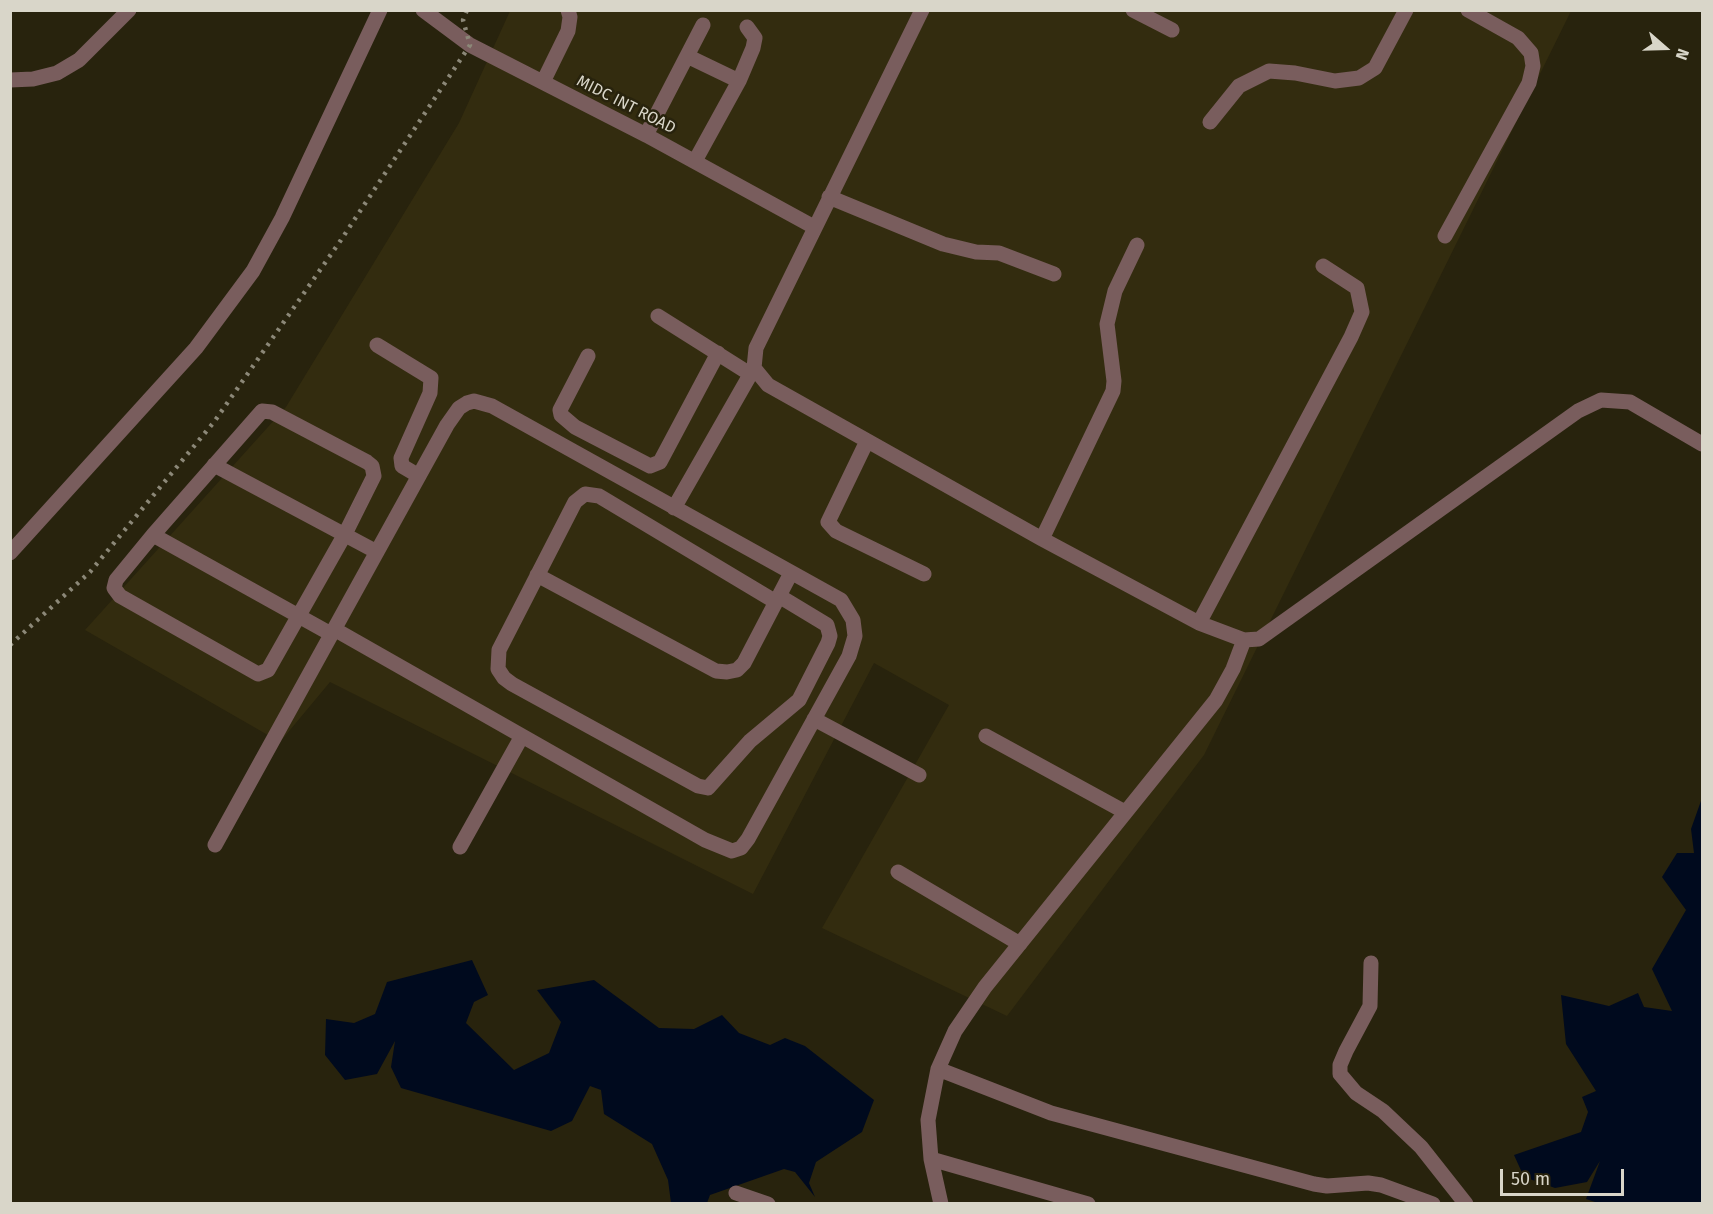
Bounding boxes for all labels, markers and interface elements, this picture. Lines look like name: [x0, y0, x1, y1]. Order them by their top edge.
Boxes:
north arrow: [1635, 18, 1695, 78]
text: N: [1672, 46, 1693, 63]
street label: MIDC INT ROAD: [573, 72, 679, 138]
scale bar: [1503, 1157, 1628, 1195]
text: 50 m: [1511, 1168, 1550, 1190]

